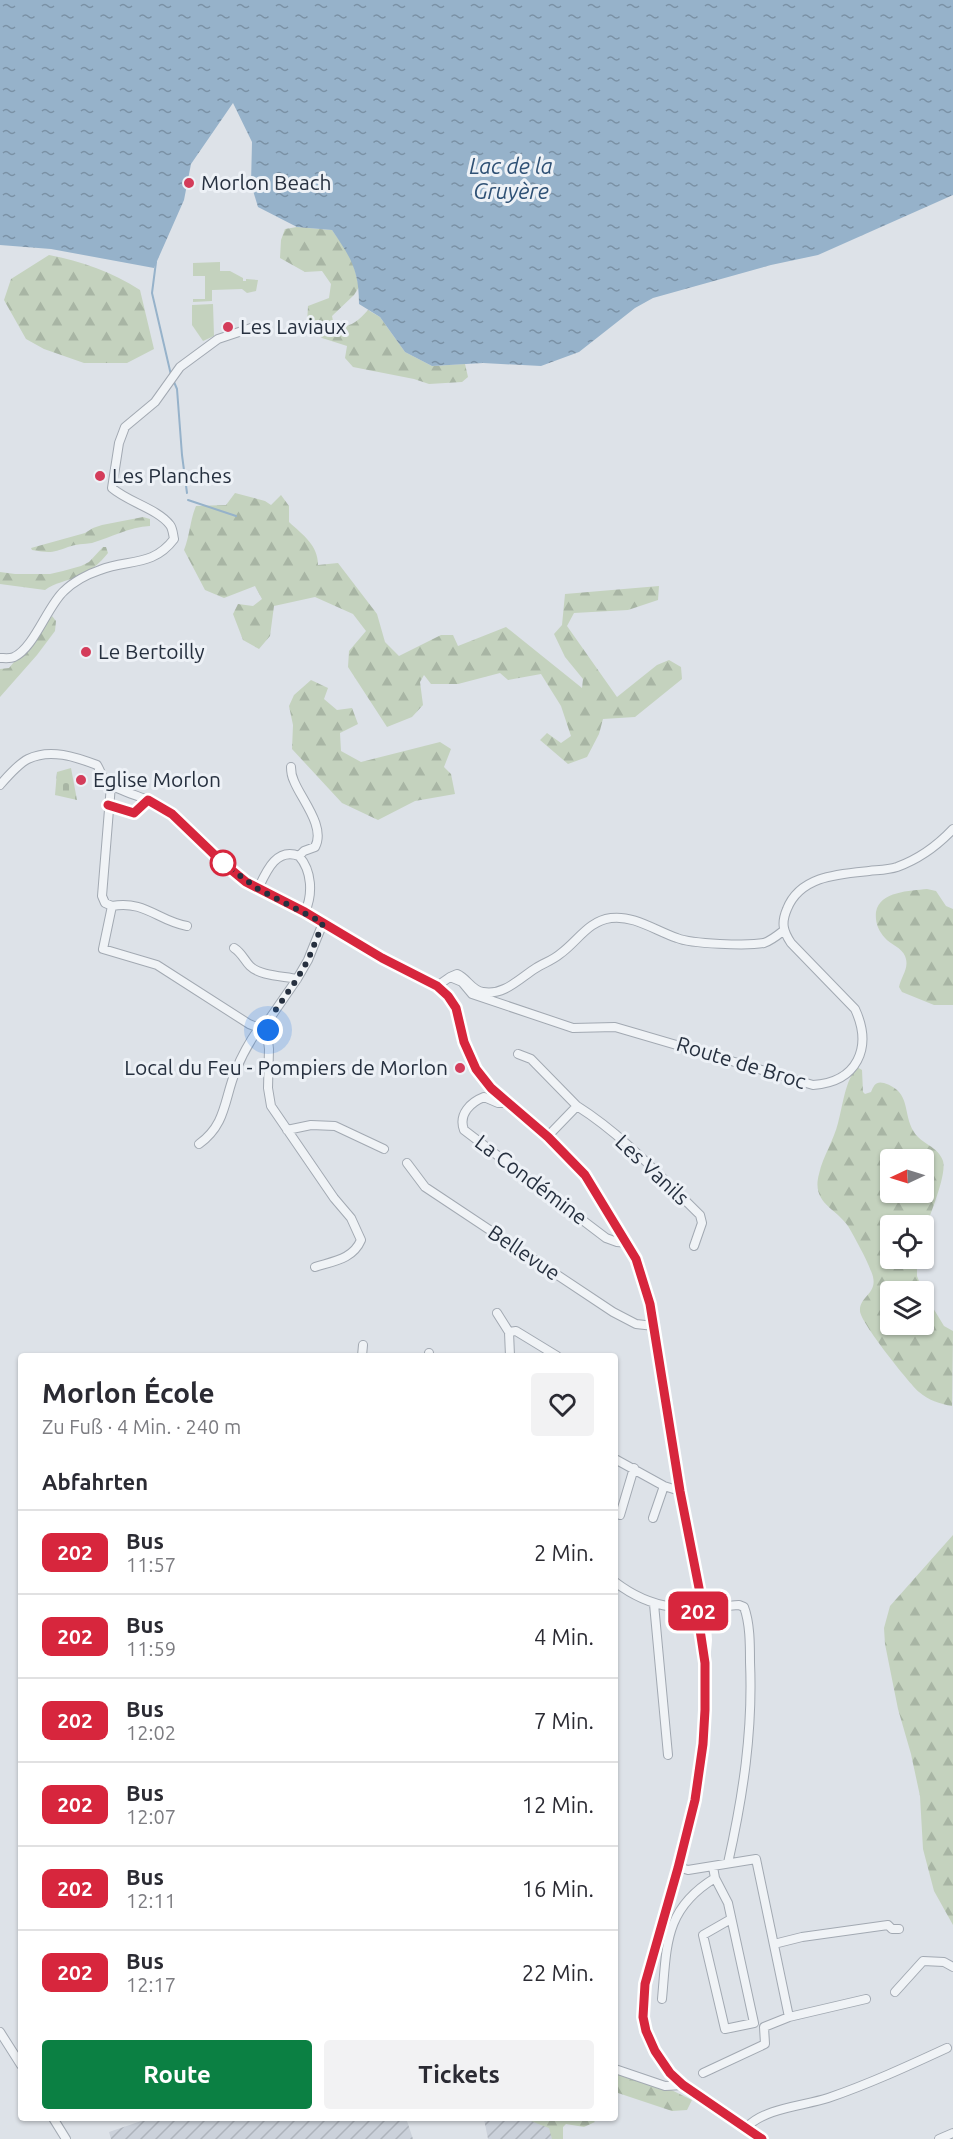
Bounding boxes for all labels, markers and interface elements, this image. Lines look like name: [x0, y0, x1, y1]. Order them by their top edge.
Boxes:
water label: Lac de la Gruyère: [469, 153, 553, 203]
place label: Morlon Beach: [201, 170, 332, 194]
marker: Morlon Beach: [182, 176, 196, 190]
place label: Les Laviaux: [240, 314, 347, 338]
marker: Les Laviaux: [221, 320, 235, 334]
place label: Les Planches: [112, 463, 232, 487]
marker: Les Planches: [93, 469, 107, 483]
place label: Le Bertoilly: [98, 639, 205, 663]
marker: Le Bertoilly: [79, 645, 93, 659]
place label: Eglise Morlon: [93, 767, 221, 791]
marker: Eglise Morlon: [74, 773, 88, 787]
unlabelled marker: [210, 850, 236, 876]
your location: [253, 1015, 283, 1045]
street label: Route de Broc: [674, 1031, 809, 1093]
place label: Local du Feu - Pompiers de Morlon: [124, 1055, 448, 1079]
marker: Local du Feu - Pompiers de Morlon: [453, 1061, 467, 1075]
street label: La Condémine: [471, 1129, 592, 1229]
street label: Les Vanils: [611, 1129, 694, 1209]
north arrow: [880, 1149, 934, 1203]
map controls: [880, 1149, 934, 1335]
button: locate: [880, 1215, 934, 1269]
street label: Bellevue: [484, 1219, 565, 1285]
button: layers: [880, 1281, 934, 1335]
button: heart: [531, 1373, 594, 1436]
text: Morlon École: [42, 1377, 215, 1408]
text: Zu Fuß · 4 Min. · 240 m: [42, 1415, 241, 1438]
text: Abfahrten: [42, 1469, 148, 1494]
text: Bus: [126, 1528, 164, 1553]
text: 202: [57, 1540, 93, 1564]
text: 2 Min.: [534, 1540, 594, 1565]
text: 11:57: [126, 1553, 176, 1576]
line badge: 202: [664, 1592, 732, 1630]
text: 202: [680, 1599, 716, 1623]
text: Bus: [126, 1612, 164, 1637]
text: 202: [57, 1624, 93, 1648]
text: 4 Min.: [534, 1624, 594, 1649]
text: 11:59: [126, 1637, 176, 1660]
text: Bus: [126, 1696, 164, 1721]
text: 202: [57, 1708, 93, 1732]
text: 7 Min.: [534, 1708, 594, 1733]
text: 12:02: [126, 1721, 176, 1744]
text: Bus: [126, 1780, 164, 1805]
text: 202: [57, 1792, 93, 1816]
text: 12 Min.: [522, 1792, 594, 1817]
text: 12:07: [126, 1805, 176, 1828]
text: Bus: [126, 1864, 164, 1889]
text: 202: [57, 1876, 93, 1900]
text: 16 Min.: [522, 1876, 594, 1901]
text: 12:11: [126, 1889, 176, 1912]
text: Bus: [126, 1948, 164, 1973]
text: 202: [57, 1960, 93, 1984]
text: 22 Min.: [522, 1960, 594, 1985]
text: 12:17: [126, 1973, 176, 1996]
button: Route: [42, 2040, 312, 2109]
button: Tickets: [324, 2040, 594, 2109]

